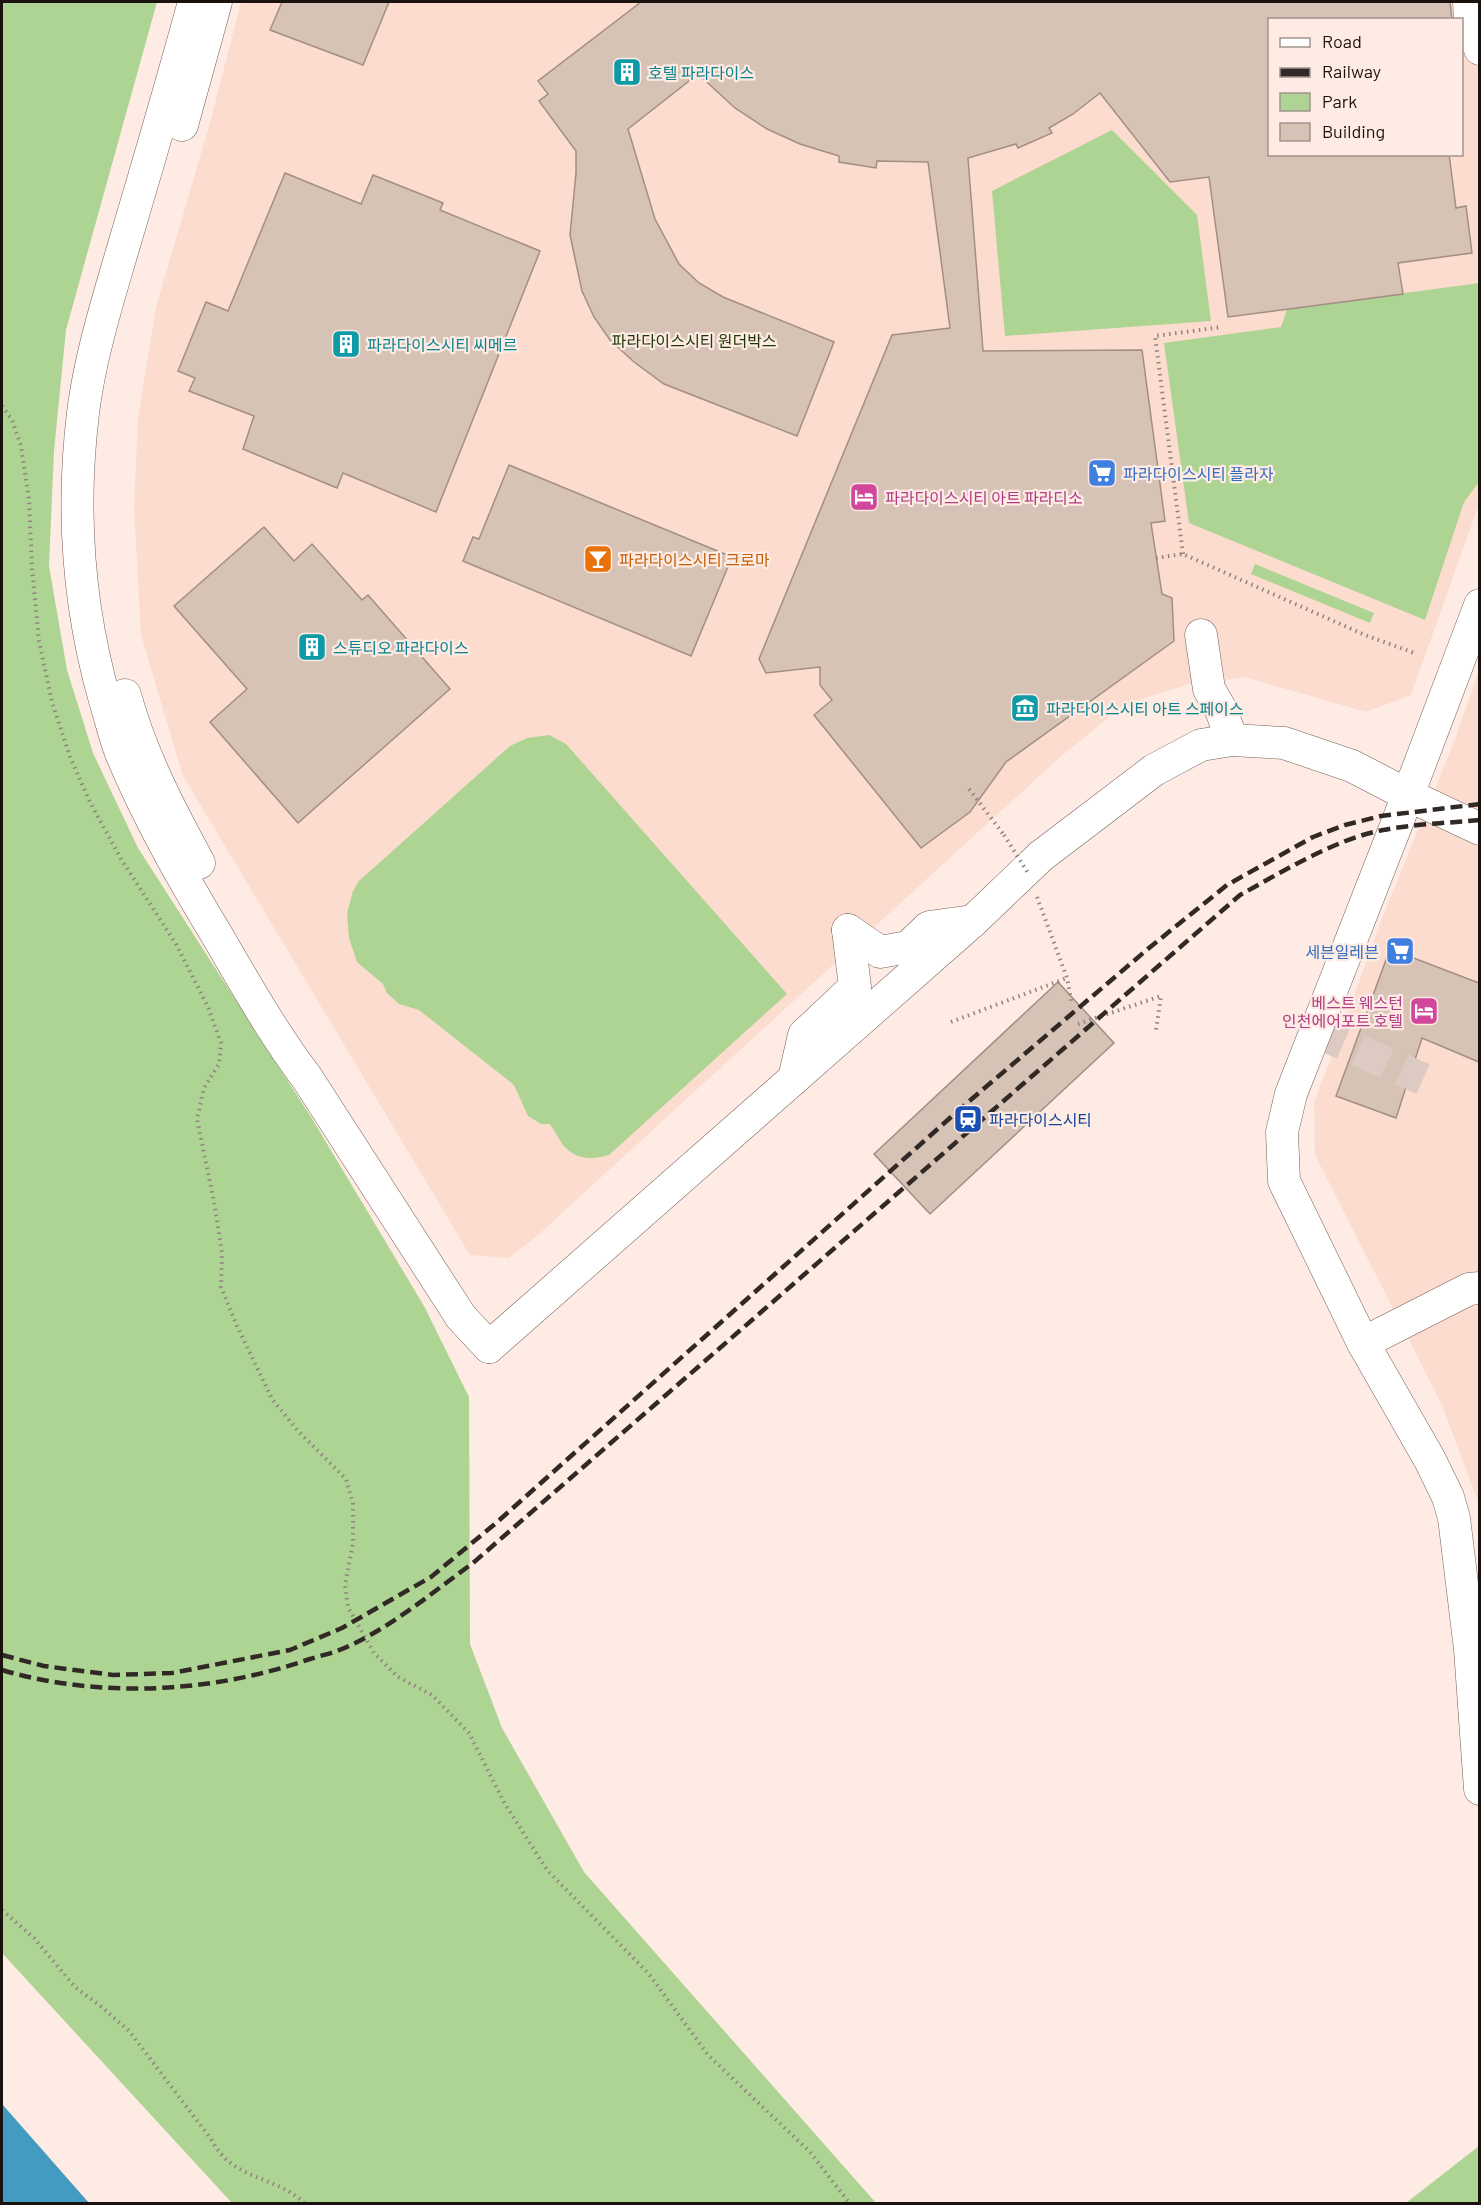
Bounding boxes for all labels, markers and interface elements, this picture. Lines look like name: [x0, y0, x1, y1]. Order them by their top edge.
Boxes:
legend: [1268, 18, 1463, 156]
text: Road: [1322, 30, 1362, 52]
building icon: 호텔 파라다이스: [611, 56, 643, 88]
text: Railway: [1322, 60, 1381, 82]
place label: 호텔 파라다이스: [648, 63, 754, 82]
text: Park: [1322, 90, 1357, 112]
text: Building: [1322, 120, 1385, 142]
building icon: 파라다이스시티 씨메르: [330, 328, 362, 360]
park label: 파라다이스시티 원더박스: [611, 331, 777, 350]
place label: 파라다이스시티 씨메르: [367, 335, 517, 354]
supermarket icon: 파라다이스시티 플라자: [1086, 457, 1118, 489]
place label: 파라다이스시티 플라자: [1123, 464, 1274, 483]
hotel icon: 파라다이스시티 아트 파라디소: [848, 481, 880, 513]
place label: 파라다이스시티 아트 파라디소: [885, 488, 1083, 507]
bar icon: 파라다이스시티 크로마: [582, 543, 614, 575]
place label: 파라다이스시티 크로마: [619, 550, 770, 569]
building icon: 스튜디오 파라다이스: [296, 631, 328, 663]
place label: 스튜디오 파라다이스: [333, 638, 469, 657]
museum icon: 파라다이스시티 아트 스페이스: [1009, 692, 1041, 724]
place label: 파라다이스시티 아트 스페이스: [1046, 699, 1244, 718]
supermarket icon: 세븐일레븐: [1384, 935, 1416, 967]
place label: 세븐일레븐: [1305, 942, 1379, 961]
place label: 베스트 웨스턴 인천에어포트 호텔: [1282, 993, 1403, 1030]
hotel icon: 베스트 웨스턴 인천에어포트 호텔: [1408, 995, 1440, 1027]
station icon: 파라다이스시티: [952, 1103, 984, 1135]
place label: 파라다이스시티: [989, 1110, 1092, 1129]

